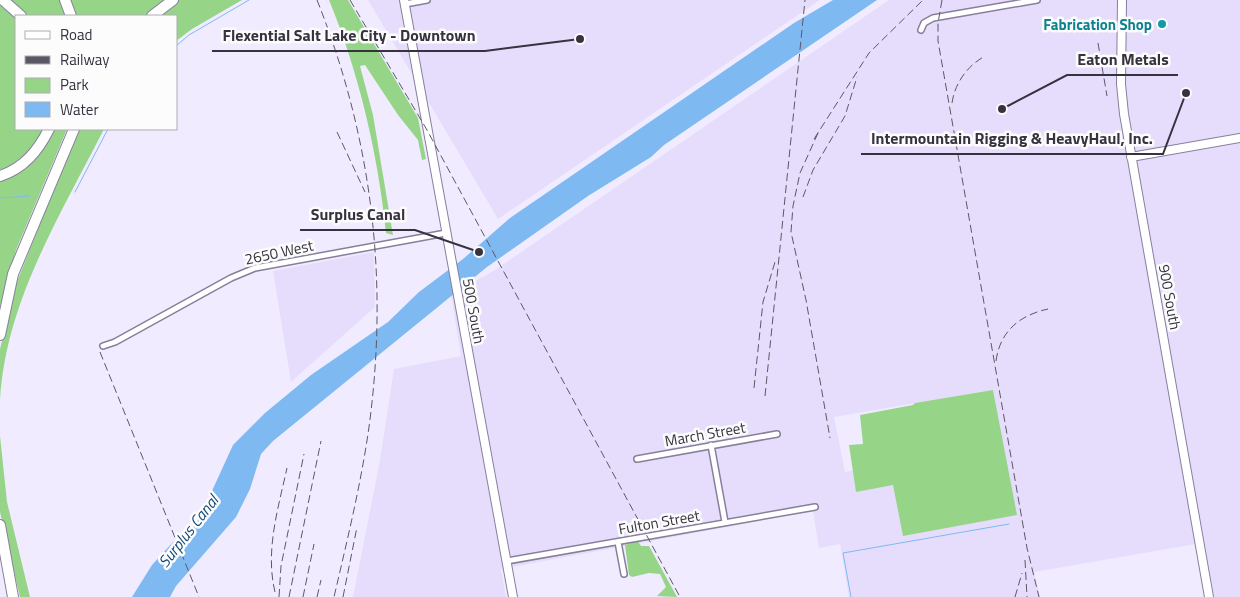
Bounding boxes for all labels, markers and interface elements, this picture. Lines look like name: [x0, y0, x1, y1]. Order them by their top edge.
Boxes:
place label: Fabrication Shop: [1043, 13, 1152, 36]
legend: [15, 15, 178, 130]
marker: Fabrication Shop: [1156, 18, 1168, 30]
callout: Flexential Salt Lake City - Downtown: [212, 20, 485, 51]
text: Road: [60, 23, 92, 46]
text: Flexential Salt Lake City - Downtown: [222, 23, 476, 47]
callout: Eaton Metals: [1067, 44, 1178, 75]
text: Eaton Metals: [1077, 47, 1169, 71]
text: Railway: [60, 48, 110, 71]
text: Park: [60, 73, 89, 96]
text: Water: [60, 98, 99, 121]
callout: Intermountain Rigging & HeavyHaul, Inc.: [861, 123, 1163, 154]
text: Intermountain Rigging & HeavyHaul, Inc.: [871, 126, 1153, 150]
callout: Surplus Canal: [300, 199, 415, 230]
text: Surplus Canal: [311, 202, 405, 226]
street label: 2650 West: [243, 233, 316, 270]
street label: 900 South: [1153, 263, 1187, 331]
street label: 500 South: [457, 277, 491, 345]
street label: March Street: [663, 415, 748, 452]
water label: Surplus Canal: [152, 488, 225, 572]
street label: Fulton Street: [616, 503, 702, 540]

